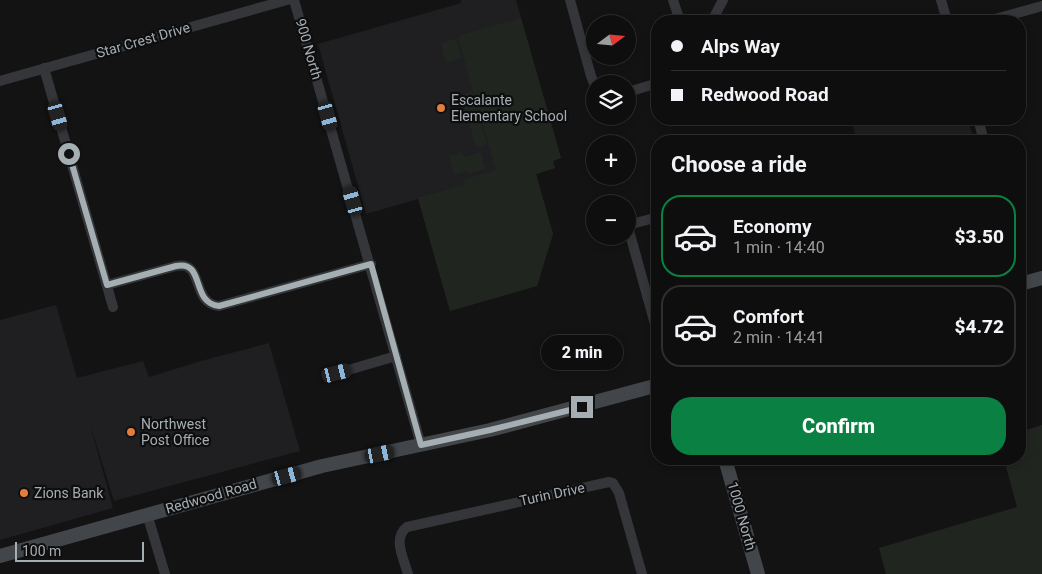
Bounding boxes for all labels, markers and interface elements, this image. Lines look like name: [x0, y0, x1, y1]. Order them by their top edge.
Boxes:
north arrow: [586, 15, 636, 65]
map controls: [586, 15, 636, 245]
street label: 900 North: [293, 17, 325, 81]
street label: Star Crest Drive: [94, 19, 192, 61]
text: Alps Way: [701, 35, 780, 58]
button: layers: [586, 75, 636, 125]
text: Redwood Road: [701, 83, 829, 106]
place label: Escalante Elementary School: [451, 92, 567, 124]
car: [46, 100, 69, 132]
car: [316, 100, 339, 132]
marker: Escalante Elementary School: [435, 102, 447, 114]
button: +: [586, 135, 636, 185]
route start: [58, 143, 80, 165]
text: Choose a ride: [671, 152, 807, 177]
car: [341, 185, 364, 217]
button: −: [586, 195, 636, 245]
icon: car: [673, 214, 718, 259]
text: Economy: [733, 215, 812, 238]
text: $3.50: [955, 225, 1004, 248]
text: 1 min · 14:40: [733, 238, 825, 257]
icon: car: [673, 304, 718, 349]
text: Comfort: [733, 305, 804, 328]
text: $4.72: [955, 315, 1004, 338]
text: 2 min · 14:41: [733, 328, 825, 347]
callout: 2 min: [541, 334, 623, 370]
text: 2 min: [562, 343, 602, 362]
car: [320, 362, 353, 384]
route end: [571, 396, 593, 418]
button: Confirm: [671, 397, 1006, 455]
place label: Northwest Post Office: [141, 416, 209, 448]
marker: Northwest Post Office: [125, 426, 137, 438]
car: [363, 444, 396, 464]
car: [270, 465, 303, 487]
street label: Redwood Road: [164, 475, 258, 517]
street label: Turin Drive: [518, 479, 586, 509]
street label: 1000 North: [725, 480, 759, 552]
place label: Zions Bank: [34, 485, 104, 501]
marker: Zions Bank: [18, 487, 30, 499]
scale bar: [15, 539, 144, 562]
text: 100 m: [22, 543, 61, 559]

